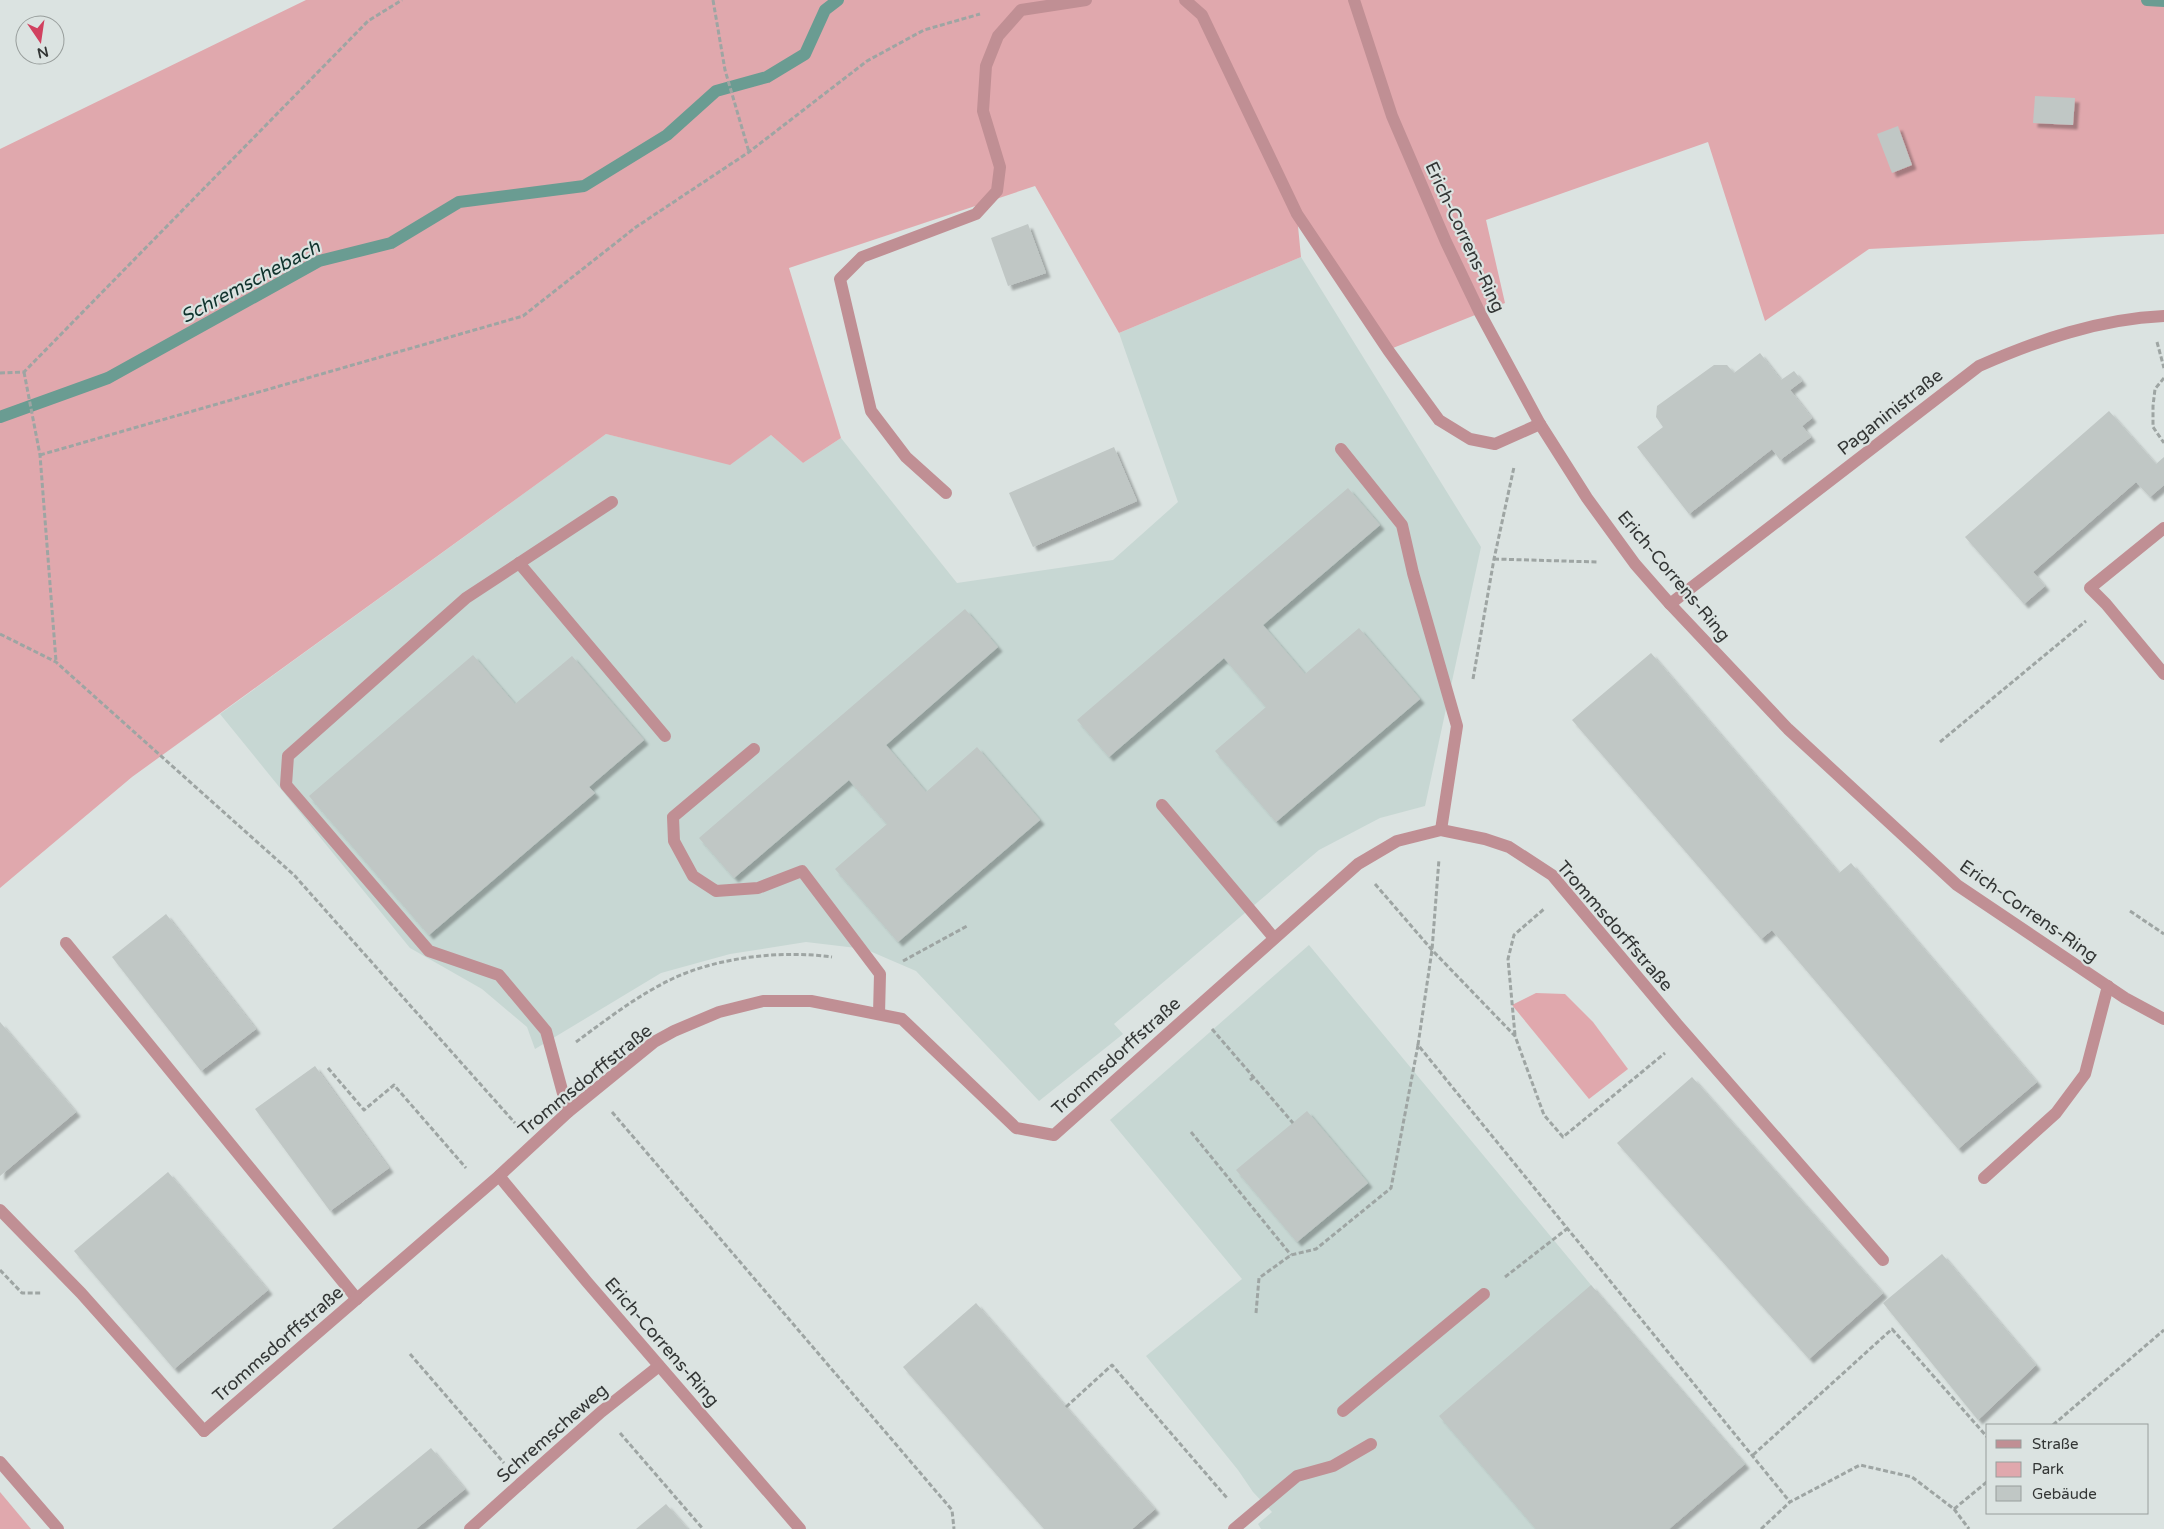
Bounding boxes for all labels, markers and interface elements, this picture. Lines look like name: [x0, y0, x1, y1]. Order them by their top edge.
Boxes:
north arrow: [15, 15, 65, 65]
text: N: [35, 43, 50, 62]
street label: Erich-Correns-Ring: [1420, 158, 1510, 316]
water label: Schremschebach: [177, 236, 324, 328]
street label: Paganinistraße: [1833, 364, 1947, 460]
street label: Erich-Correns-Ring: [1613, 506, 1735, 646]
street label: Erich-Correns-Ring: [1955, 855, 2103, 967]
street label: Trommsdorffstraße: [1552, 856, 1678, 996]
street label: Trommsdorffstraße: [1047, 992, 1185, 1120]
street label: Trommsdorffstraße: [514, 1019, 656, 1141]
street label: Erich-Correns-Ring: [600, 1273, 724, 1411]
street label: Trommsdorffstraße: [208, 1281, 348, 1407]
street label: Schremscheweg: [492, 1379, 612, 1487]
legend: [1986, 1424, 2149, 1514]
text: Straße: [2032, 1435, 2078, 1453]
text: Park: [2032, 1460, 2064, 1478]
text: Gebäude: [2032, 1485, 2097, 1503]

